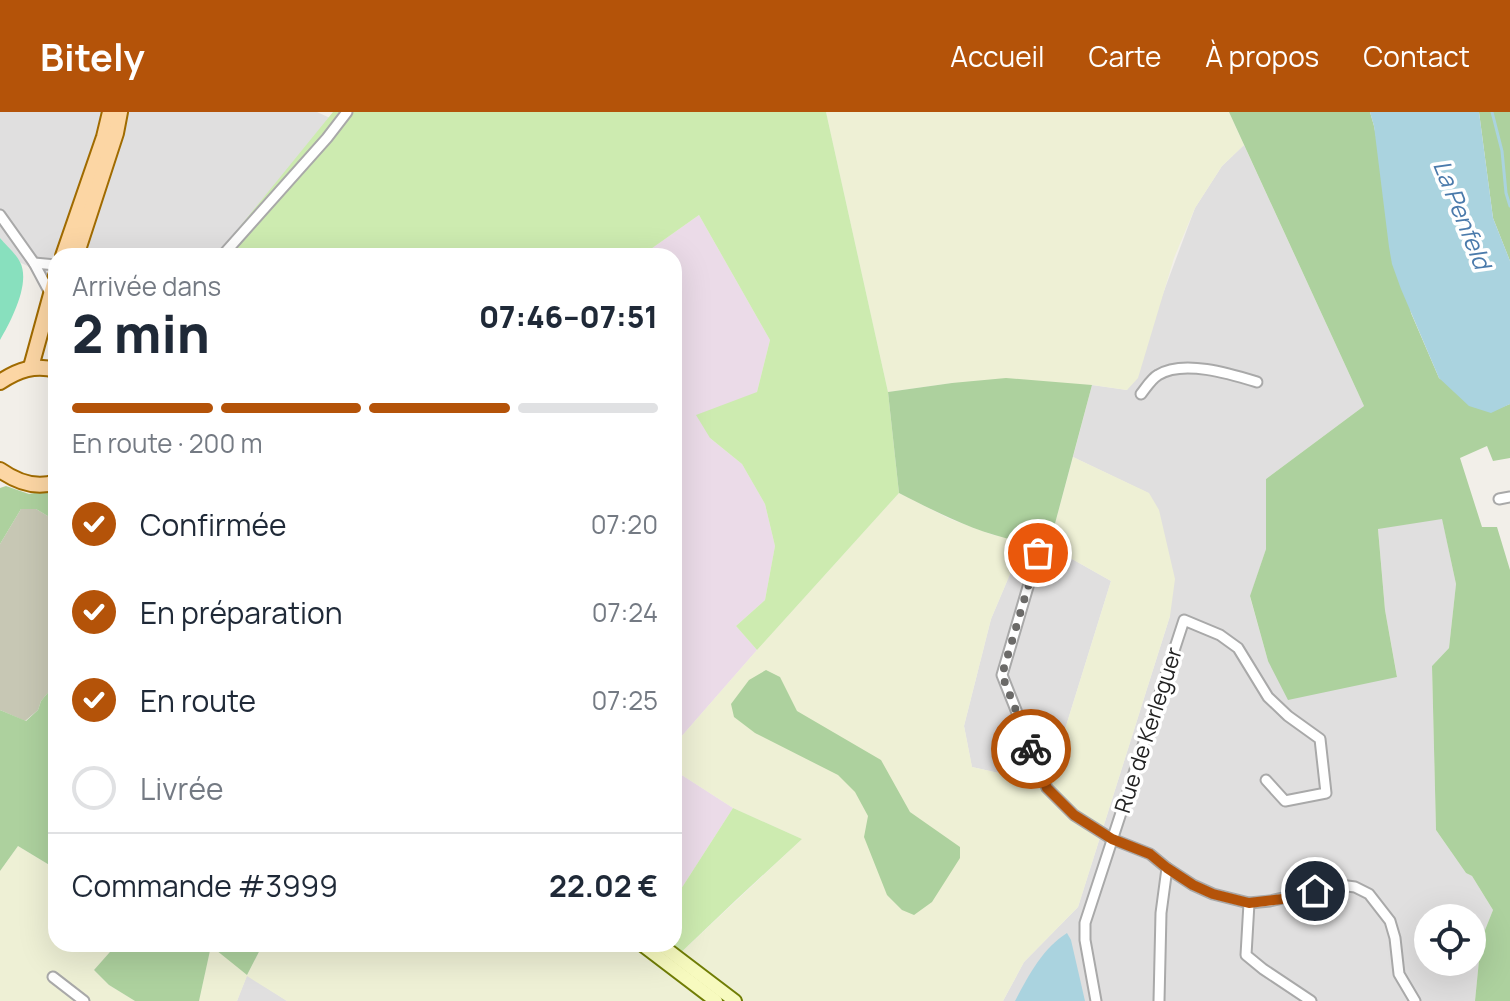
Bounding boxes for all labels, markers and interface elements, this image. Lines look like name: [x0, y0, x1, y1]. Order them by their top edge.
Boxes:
text: Bitely: [40, 30, 145, 82]
text: Accueil: [950, 37, 1045, 75]
text: Carte: [1089, 37, 1161, 75]
text: À propos: [1205, 37, 1319, 75]
text: Contact: [1363, 37, 1470, 75]
water label: La Penfeld: [1426, 155, 1501, 276]
text: Arrivée dans: [72, 268, 221, 304]
text: 07:46–07:51: [479, 296, 658, 337]
text: 2 min: [72, 298, 210, 369]
text: En route · 200 m: [72, 425, 263, 461]
icon: check: [72, 502, 116, 546]
text: Confirmée: [140, 504, 286, 545]
text: 07:20: [591, 506, 658, 542]
pin: [1004, 519, 1072, 587]
icon: bag: [1016, 531, 1060, 575]
icon: check: [72, 590, 116, 634]
text: En préparation: [140, 592, 342, 633]
text: 07:24: [592, 594, 658, 630]
street label: Rue de Kerleguer: [1107, 643, 1189, 817]
icon: check: [72, 678, 116, 722]
text: En route: [140, 680, 256, 721]
text: 07:25: [591, 682, 658, 718]
courier: [991, 709, 1071, 789]
icon: bike: [1009, 727, 1053, 771]
text: Livrée: [140, 768, 223, 809]
pin: [1281, 857, 1349, 925]
text: Commande #3999: [72, 865, 338, 906]
text: 22.02 €: [549, 865, 658, 906]
icon: home: [1293, 869, 1337, 913]
map controls: [1414, 904, 1486, 976]
button: locate: [1414, 904, 1486, 976]

